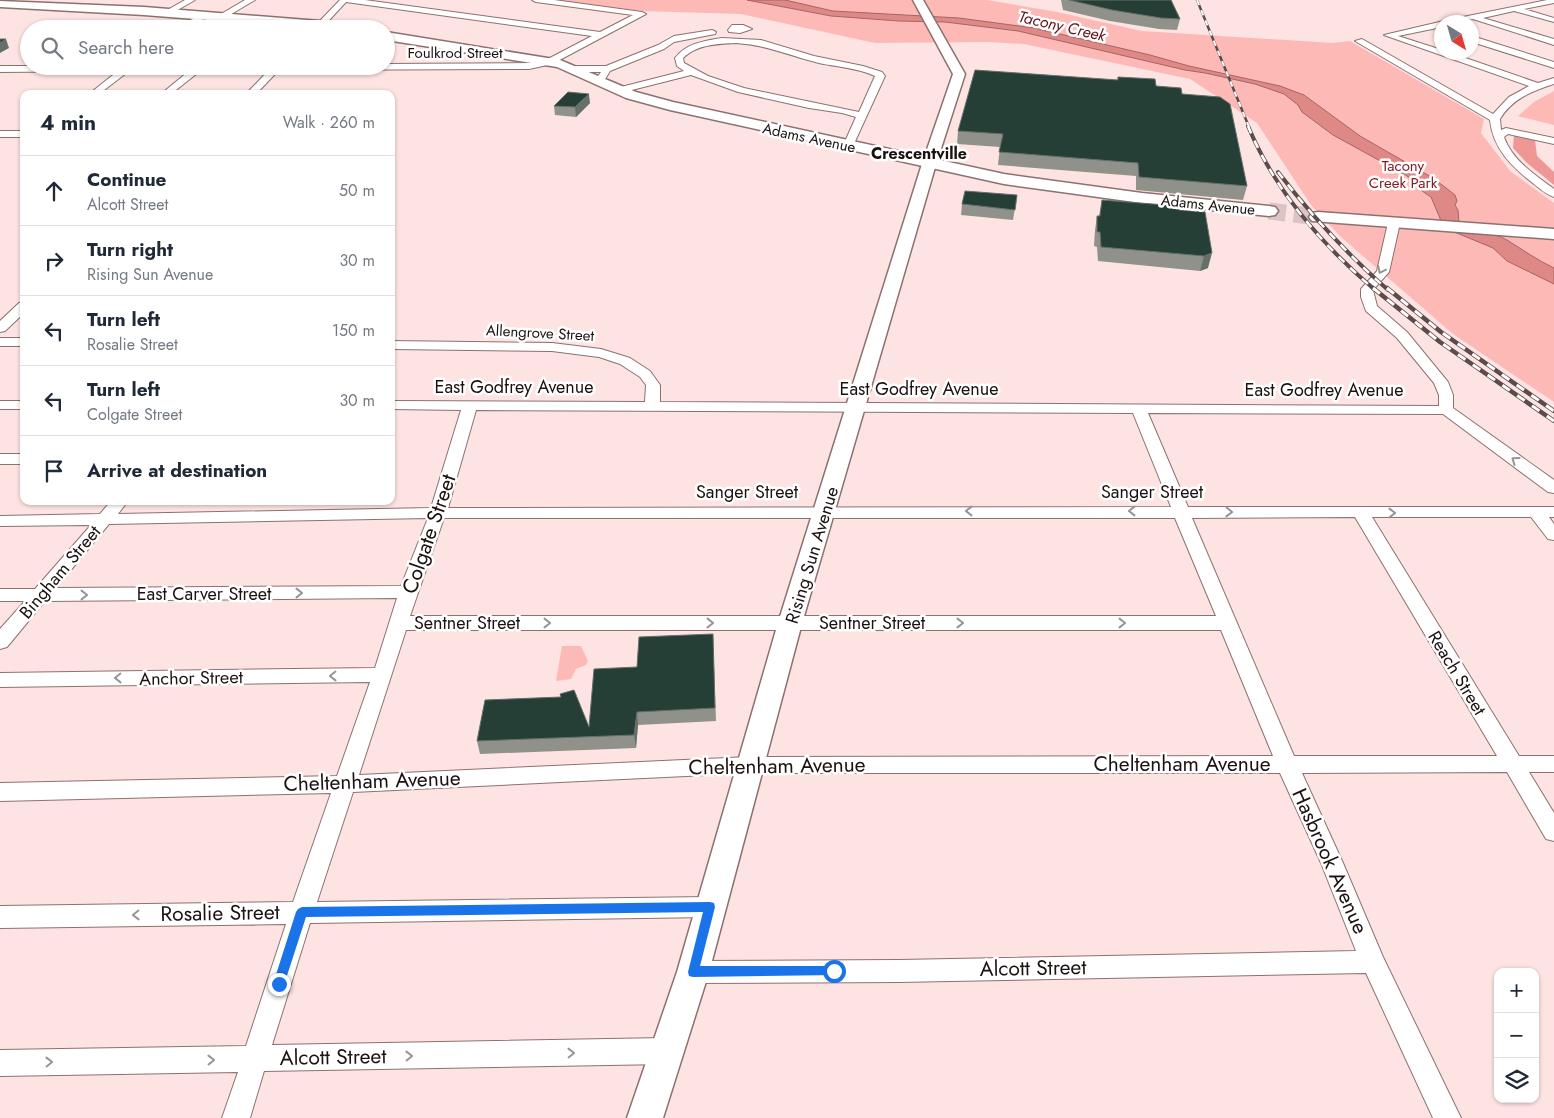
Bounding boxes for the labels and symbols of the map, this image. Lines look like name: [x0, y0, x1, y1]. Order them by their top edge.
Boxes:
water label: Tacony Creek: [1016, 5, 1109, 47]
north arrow: [1434, 15, 1479, 60]
street label: Foulkrod Street: [407, 42, 503, 64]
street label: Adams Avenue: [760, 117, 858, 159]
district label: Crescentville: [871, 142, 967, 165]
park label: Tacony Creek Park: [1369, 155, 1438, 194]
street label: Adams Avenue: [1160, 189, 1256, 221]
one-way arrow: [1378, 265, 1388, 274]
street label: Allengrove Street: [485, 319, 595, 347]
street label: East Godfrey Avenue: [434, 374, 594, 400]
street label: East Godfrey Avenue: [839, 376, 999, 402]
street label: East Godfrey Avenue: [1244, 377, 1404, 403]
one-way arrow: [1511, 456, 1520, 466]
street label: Colgate Street: [394, 470, 464, 598]
street label: Sanger Street: [696, 479, 799, 505]
street label: Sanger Street: [1101, 479, 1204, 505]
street label: Rising Sun Avenue: [779, 483, 845, 627]
one-way arrow: [965, 506, 972, 516]
one-way arrow: [1127, 506, 1135, 516]
one-way arrow: [1226, 507, 1233, 517]
one-way arrow: [1388, 508, 1396, 518]
street label: Bingham Street: [13, 519, 107, 624]
street label: East Carver Street: [137, 581, 272, 607]
one-way arrow: [295, 588, 303, 598]
one-way arrow: [80, 589, 88, 600]
street label: Sentner Street: [414, 610, 521, 636]
street label: Sentner Street: [819, 610, 926, 636]
one-way arrow: [544, 618, 552, 628]
one-way arrow: [706, 618, 714, 628]
one-way arrow: [956, 618, 964, 628]
one-way arrow: [1119, 618, 1127, 628]
street label: Reach Street: [1422, 626, 1493, 721]
street label: Anchor Street: [139, 664, 244, 692]
one-way arrow: [329, 671, 336, 681]
one-way arrow: [114, 673, 122, 684]
street label: Cheltenham Avenue: [688, 749, 866, 783]
street label: Cheltenham Avenue: [1093, 749, 1271, 779]
street label: Cheltenham Avenue: [283, 763, 461, 799]
street label: Hasbrook Avenue: [1285, 783, 1376, 939]
street label: Rosalie Street: [160, 897, 280, 929]
one-way arrow: [132, 909, 140, 920]
street label: Alcott Street: [979, 952, 1087, 984]
route start: [823, 960, 846, 983]
route end: [268, 973, 291, 996]
street label: Alcott Street: [279, 1041, 387, 1073]
one-way arrow: [567, 1047, 575, 1058]
one-way arrow: [405, 1051, 413, 1061]
one-way arrow: [208, 1055, 215, 1065]
one-way arrow: [45, 1057, 53, 1067]

